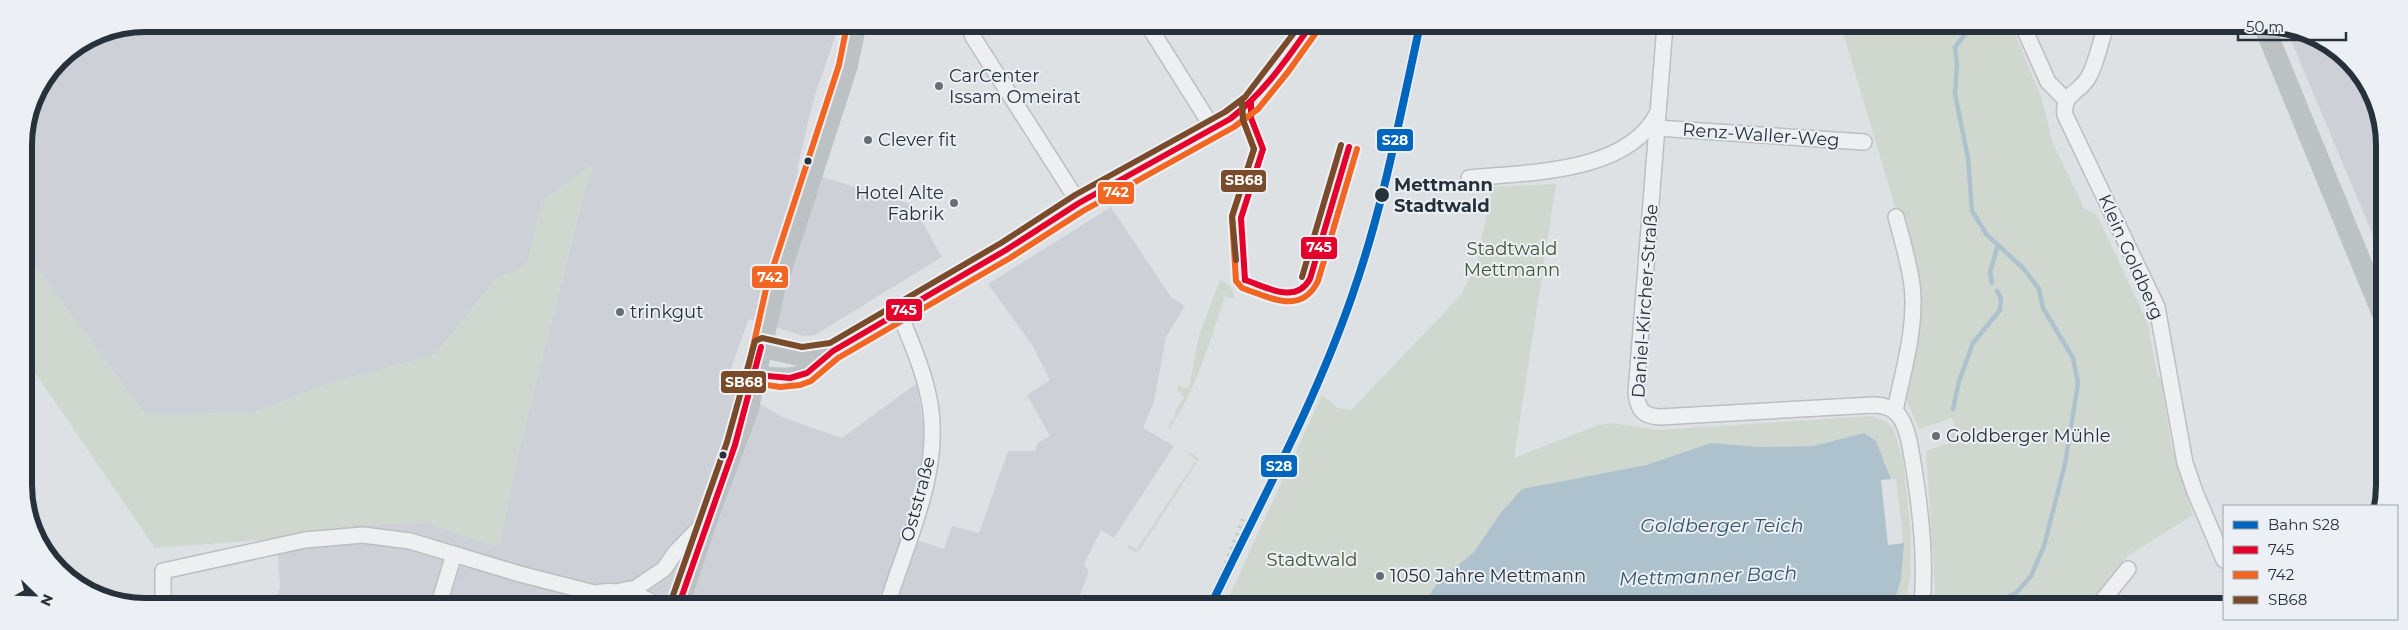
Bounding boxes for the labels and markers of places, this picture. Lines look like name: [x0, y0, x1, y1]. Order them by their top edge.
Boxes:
place label: CarCenter Issam Omeirat: [949, 65, 1081, 108]
marker: CarCenter Issam Omeirat: [933, 80, 945, 92]
place label: Clever fit: [878, 129, 957, 151]
marker: Clever fit: [862, 134, 874, 146]
unlabelled marker: [803, 156, 813, 166]
place label: Mettmann Stadtwald: [1394, 174, 1493, 217]
place label: Hotel Alte Fabrik: [855, 182, 944, 225]
marker: Mettmann Stadtwald: [1373, 186, 1391, 204]
marker: Hotel Alte Fabrik: [948, 197, 960, 209]
place label: trinkgut: [630, 301, 704, 323]
marker: trinkgut: [614, 306, 626, 318]
place label: Goldberger Mühle: [1946, 425, 2111, 447]
marker: Goldberger Mühle: [1930, 430, 1942, 442]
unlabelled marker: [718, 450, 728, 460]
place label: 1050 Jahre Mettmann: [1390, 565, 1586, 587]
marker: 1050 Jahre Mettmann: [1374, 570, 1386, 582]

